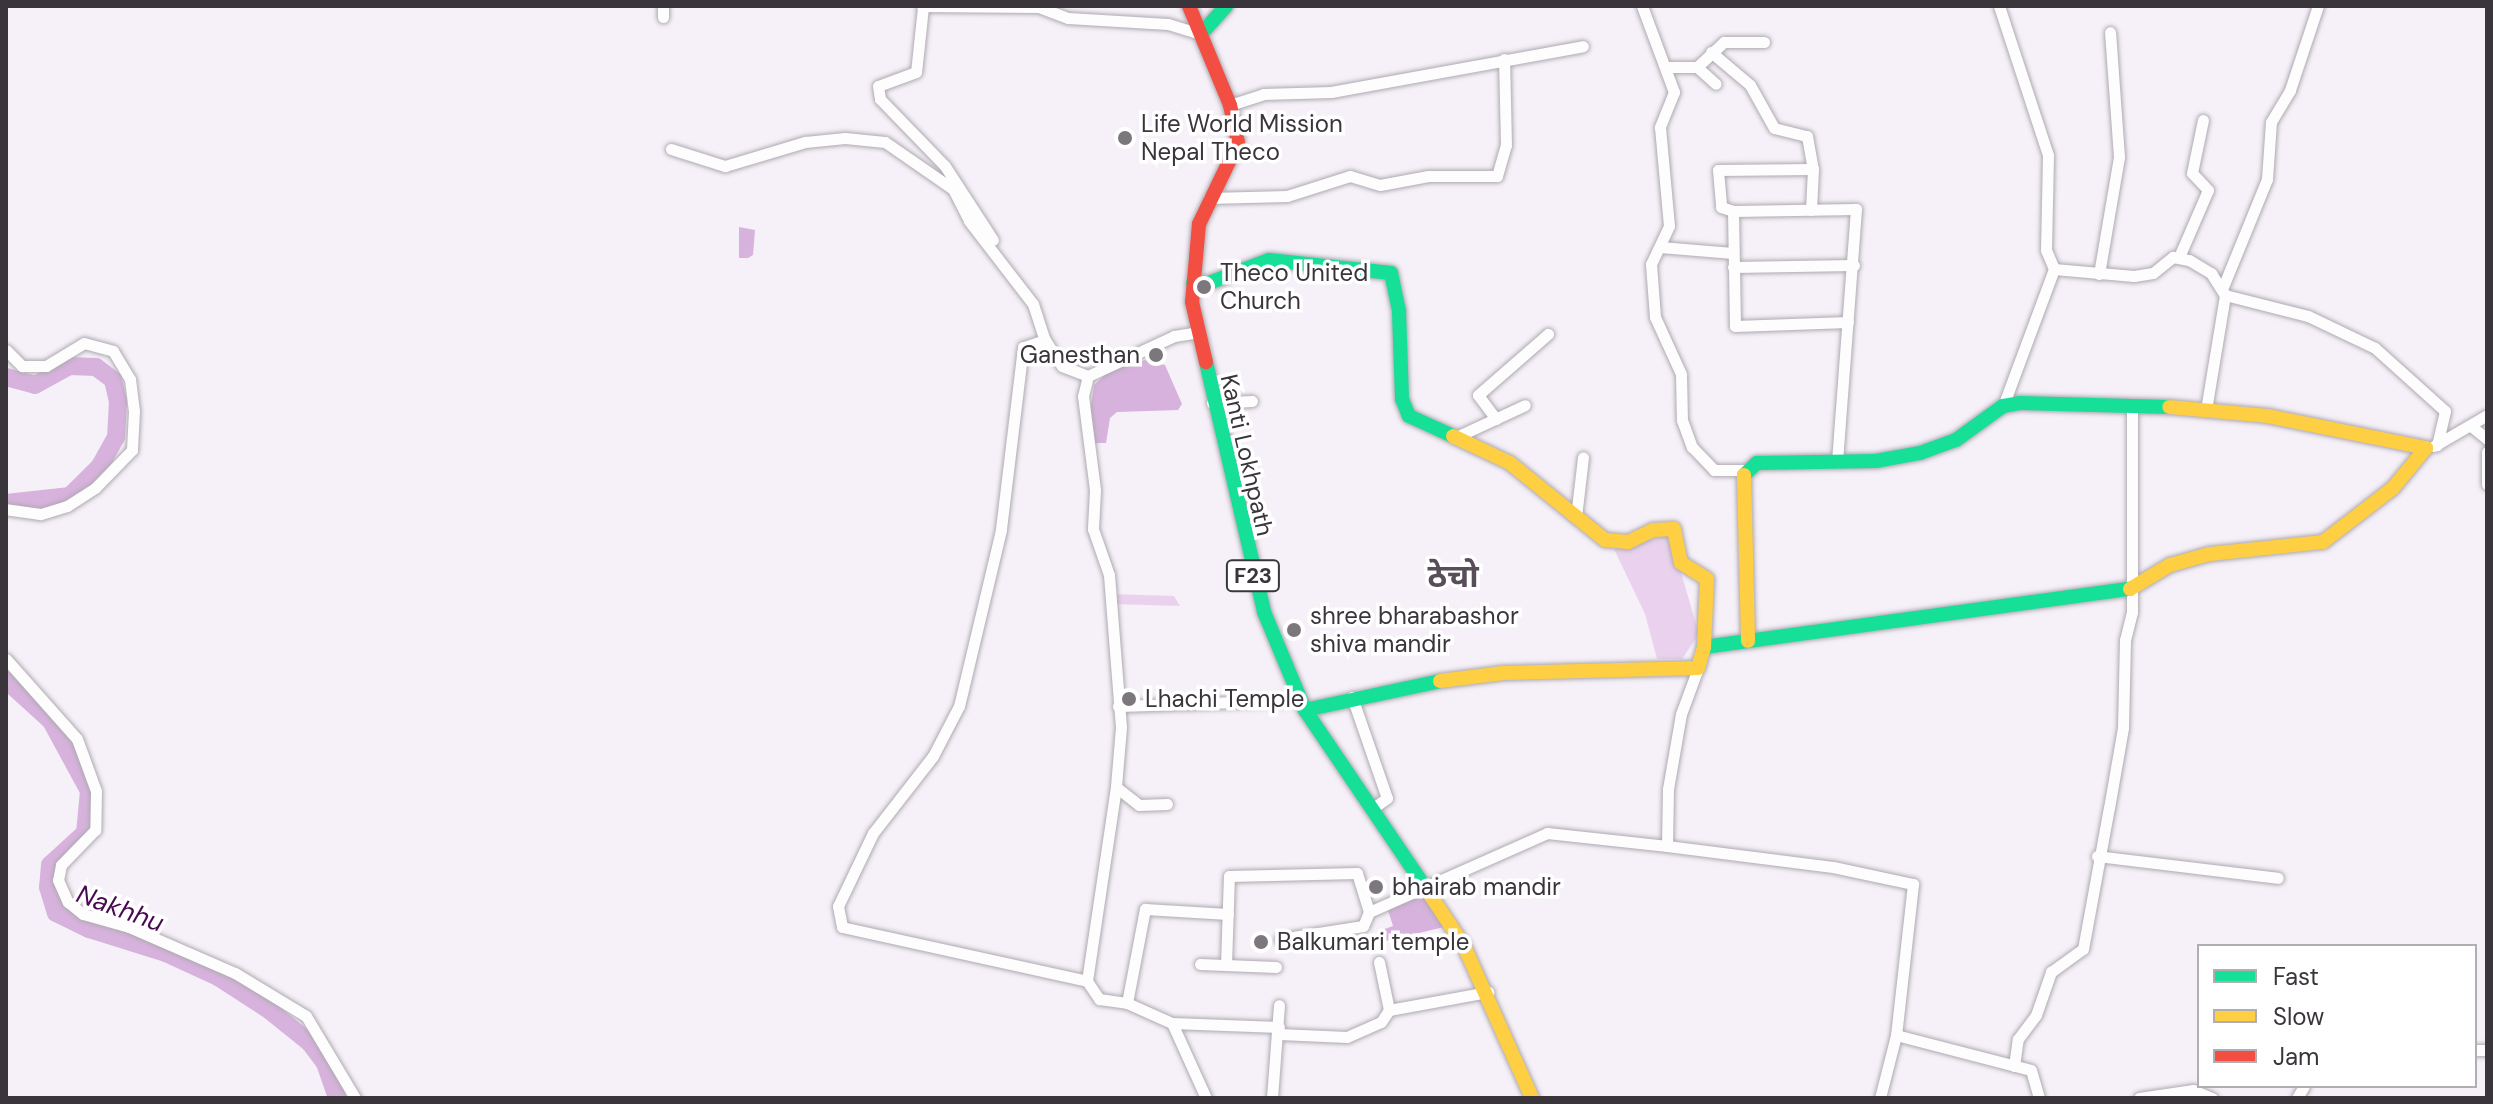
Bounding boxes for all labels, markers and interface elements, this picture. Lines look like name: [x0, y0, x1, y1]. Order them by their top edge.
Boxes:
place label: Life World Mission Nepal Theco: [1141, 110, 1343, 166]
marker: Life World Mission Nepal Theco: [1116, 129, 1134, 147]
place label: Theco United Church: [1220, 259, 1368, 315]
marker: Theco United Church: [1195, 278, 1213, 296]
place label: Ganesthan: [1020, 341, 1140, 369]
marker: Ganesthan: [1147, 346, 1165, 364]
street label: Kanti Lokhpath: [1214, 371, 1280, 539]
district label: ठेचो: [1427, 557, 1479, 595]
road number: F23: [1225, 558, 1281, 594]
place label: shree bharabashor shiva mandir: [1310, 602, 1519, 658]
marker: shree bharabashor shiva mandir: [1285, 621, 1303, 639]
place label: Lhachi Temple: [1145, 685, 1305, 713]
marker: Lhachi Temple: [1120, 690, 1138, 708]
place label: bhairab mandir: [1392, 873, 1561, 901]
marker: bhairab mandir: [1367, 878, 1385, 896]
water label: Nakhhu: [72, 879, 168, 939]
place label: Balkumari temple: [1277, 928, 1469, 956]
marker: Balkumari temple: [1252, 933, 1270, 951]
legend: [2197, 944, 2477, 1088]
text: Fast: [2273, 961, 2319, 992]
text: Slow: [2273, 1001, 2324, 1032]
text: Jam: [2273, 1041, 2319, 1072]

